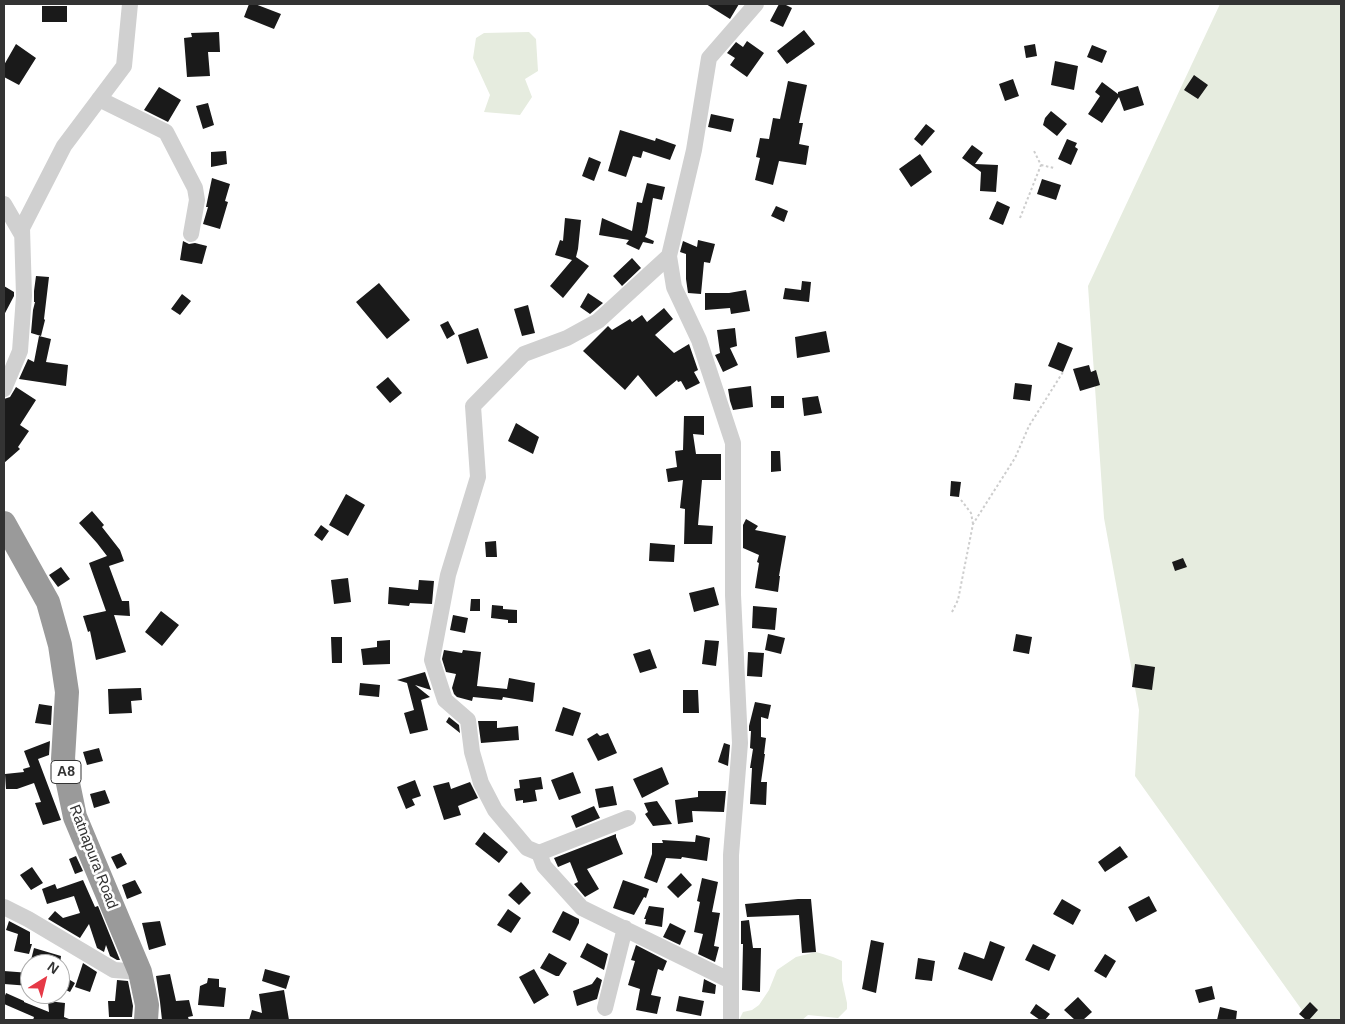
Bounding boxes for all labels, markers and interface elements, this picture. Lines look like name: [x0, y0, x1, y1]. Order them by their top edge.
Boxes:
road number: A8: [51, 760, 81, 784]
street label: Ratnapura Road: [65, 802, 121, 912]
north arrow: [20, 954, 70, 1004]
text: N: [44, 958, 62, 977]

